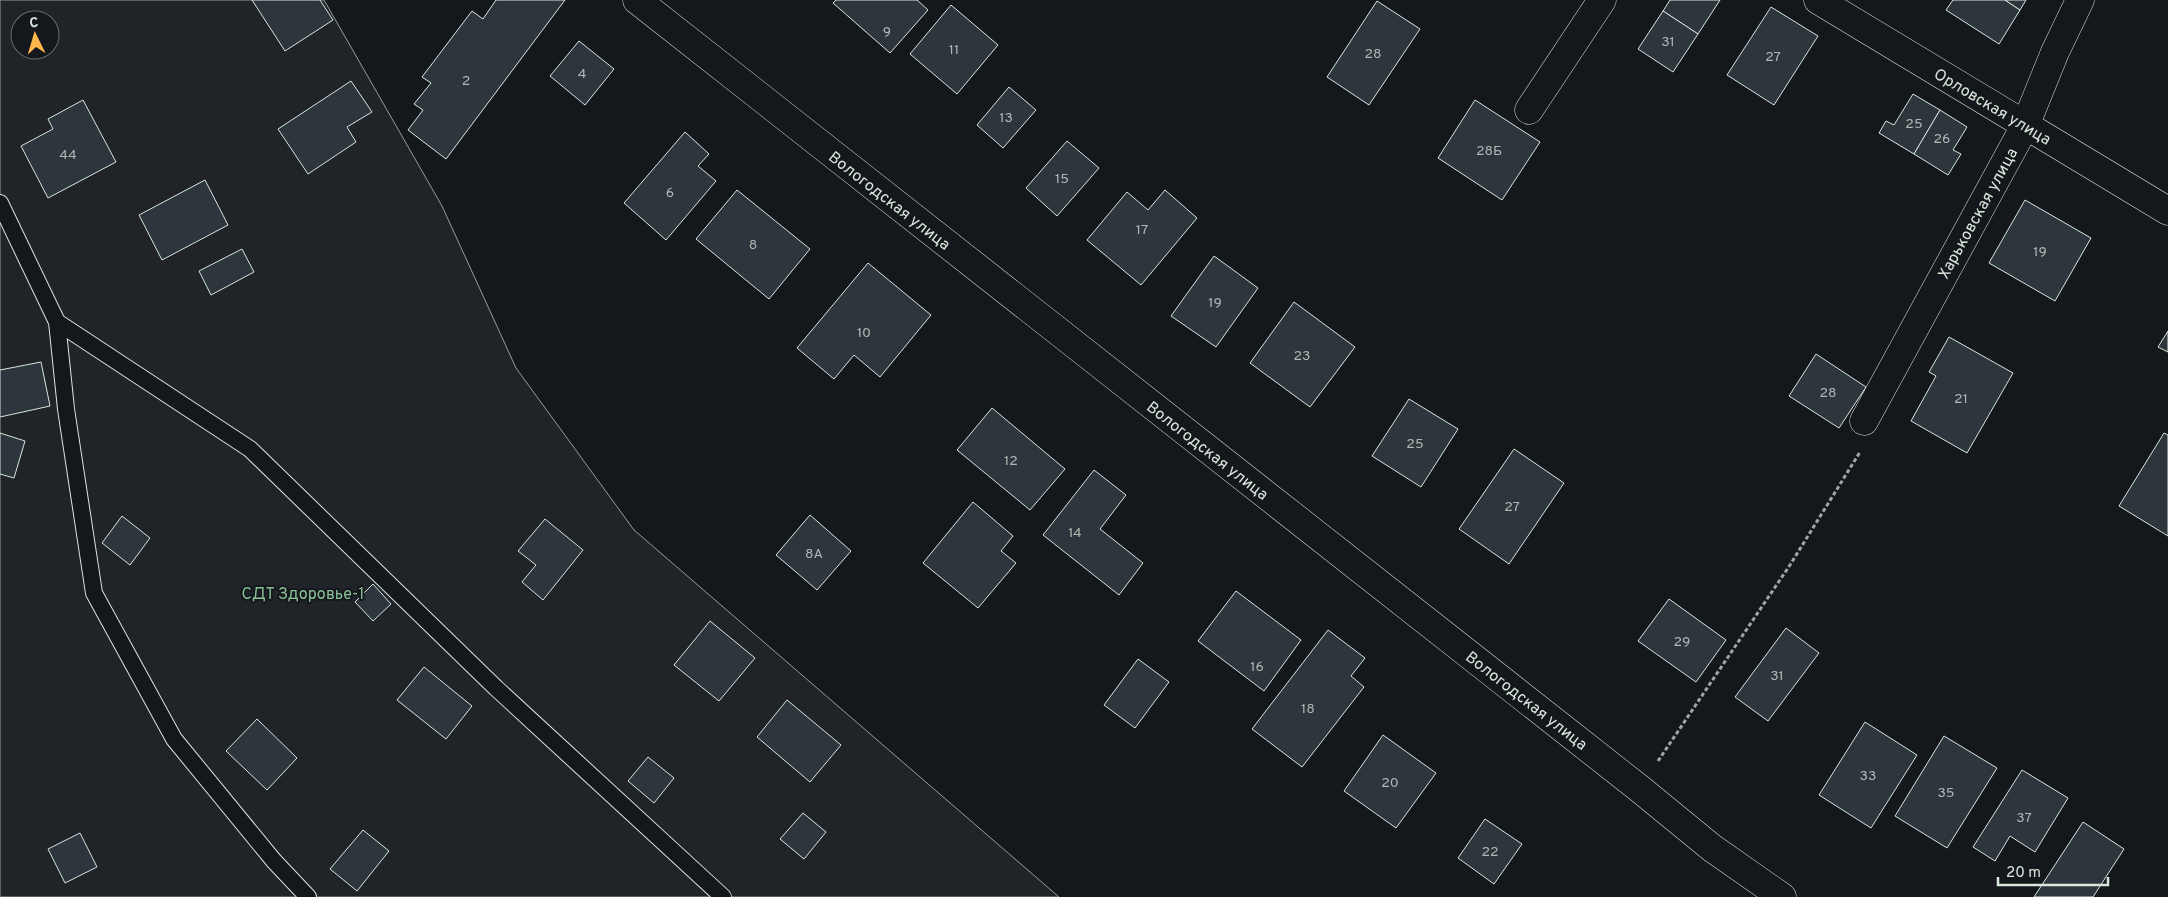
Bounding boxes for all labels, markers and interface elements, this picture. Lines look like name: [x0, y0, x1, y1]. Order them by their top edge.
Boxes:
north arrow: [10, 10, 60, 60]
text: С: [29, 15, 39, 32]
house number: 9: [883, 24, 891, 41]
house number: 31: [1661, 34, 1675, 51]
house number: 11: [949, 42, 959, 59]
house number: 28: [1364, 46, 1382, 63]
house number: 27: [1765, 49, 1781, 66]
street label: Орловская улица: [1930, 65, 2054, 151]
house number: 4: [578, 66, 586, 83]
house number: 2: [462, 73, 470, 90]
house number: 13: [999, 110, 1013, 127]
house number: 25: [1905, 116, 1923, 133]
house number: 26: [1934, 131, 1950, 148]
house number: 28Б: [1476, 143, 1502, 160]
street label: Харьковская улица: [1934, 145, 2023, 283]
house number: 44: [59, 147, 77, 164]
street label: Вологодская улица: [824, 148, 954, 255]
house number: 15: [1055, 171, 1069, 188]
house number: 6: [666, 185, 674, 202]
house number: 17: [1136, 222, 1148, 239]
house number: 8: [749, 237, 757, 254]
house number: 19: [2033, 244, 2047, 261]
house number: 19: [1208, 295, 1222, 312]
house number: 10: [857, 325, 871, 342]
house number: 23: [1294, 348, 1311, 365]
house number: 28: [1819, 385, 1837, 402]
house number: 21: [1954, 391, 1968, 408]
street label: Вологодская улица: [1142, 398, 1272, 505]
house number: 25: [1406, 436, 1424, 453]
house number: 12: [1004, 453, 1018, 470]
house number: 27: [1504, 499, 1520, 516]
house number: 14: [1068, 525, 1082, 542]
house number: 8А: [805, 546, 823, 563]
park label: СДТ Здоровье-1: [242, 585, 364, 605]
house number: 29: [1674, 634, 1690, 651]
street label: Вологодская улица: [1461, 648, 1591, 755]
house number: 16: [1250, 659, 1264, 676]
house number: 31: [1770, 668, 1784, 685]
house number: 18: [1301, 701, 1315, 718]
house number: 33: [1860, 768, 1876, 785]
house number: 20: [1381, 775, 1399, 792]
house number: 35: [1937, 785, 1955, 802]
house number: 37: [2016, 810, 2032, 827]
house number: 22: [1481, 844, 1499, 861]
scale bar: [1998, 854, 2108, 886]
text: 20 m: [2006, 864, 2041, 883]

